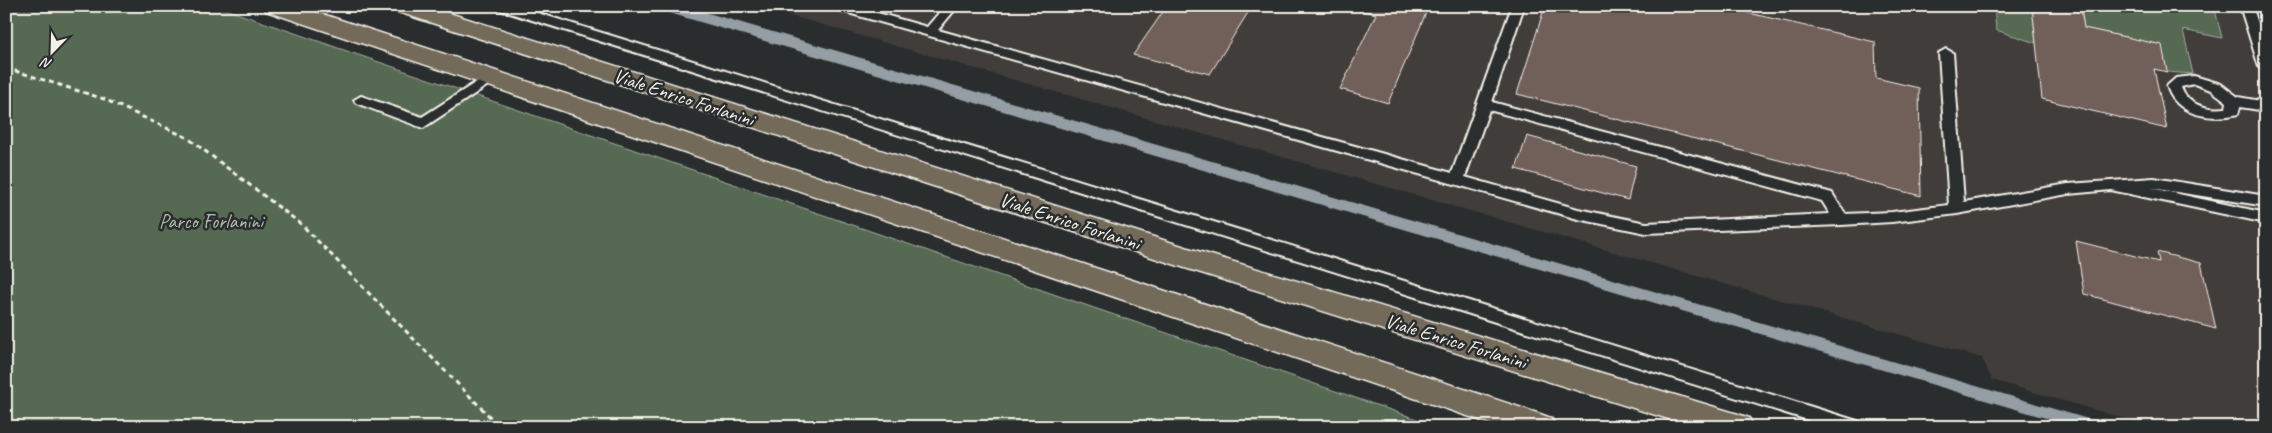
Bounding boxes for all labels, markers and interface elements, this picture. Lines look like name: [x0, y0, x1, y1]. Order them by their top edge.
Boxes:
north arrow: [28, 28, 78, 78]
text: N: [38, 53, 54, 73]
street label: Viale Enrico Forlanini: [610, 63, 759, 133]
street label: Viale Enrico Forlanini: [996, 187, 1145, 257]
park label: Parco Forlanini: [159, 209, 265, 234]
street label: Viale Enrico Forlanini: [1382, 308, 1532, 375]

